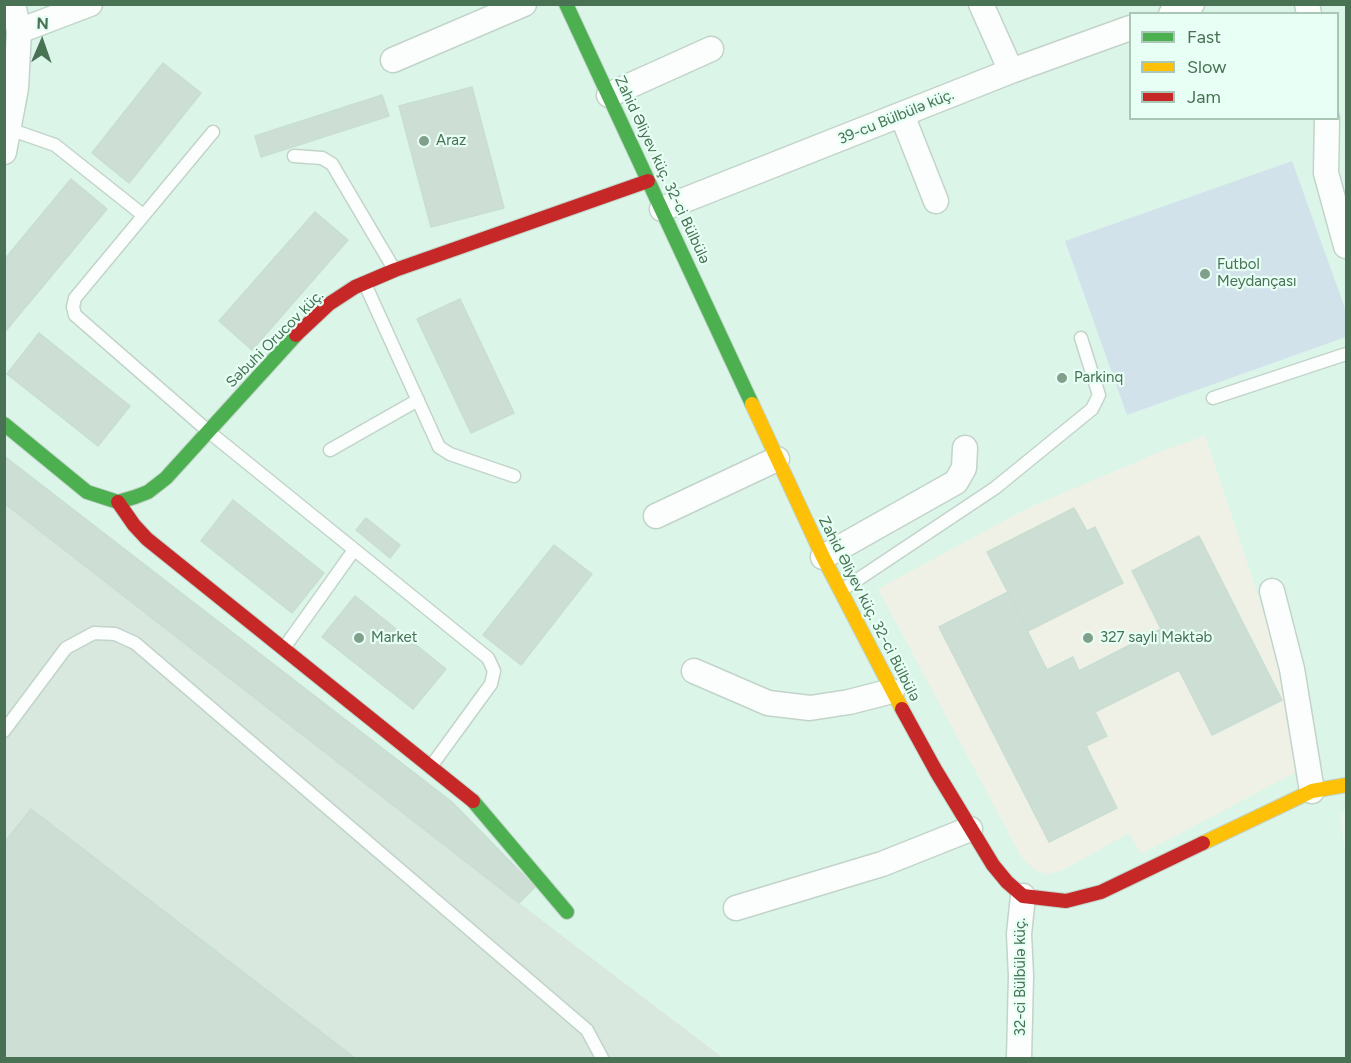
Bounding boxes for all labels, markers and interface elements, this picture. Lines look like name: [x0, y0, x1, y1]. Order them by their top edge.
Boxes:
north arrow: [12, 12, 72, 72]
legend: [1129, 12, 1339, 120]
text: N: [36, 14, 49, 33]
text: Fast: [1187, 26, 1221, 48]
text: Slow: [1187, 56, 1226, 78]
street label: Zahid Əliyev küç. 32-ci Bülbülə: [610, 73, 714, 267]
street label: 39-cu Bülbülə küç.: [835, 86, 957, 148]
text: Jam: [1187, 86, 1221, 108]
place label: Araz: [436, 132, 466, 150]
marker: Araz: [417, 134, 431, 148]
place label: Futbol Meydançası: [1217, 256, 1296, 291]
marker: Futbol Meydançası: [1198, 267, 1212, 281]
street label: Səbuhi Orucov küç.: [223, 287, 327, 391]
place label: Parkinq: [1074, 369, 1123, 387]
marker: Parkinq: [1055, 371, 1069, 385]
street label: Zahid Əliyev küç. 32-ci Bülbülə: [814, 513, 924, 705]
place label: Market: [371, 629, 417, 647]
place label: 327 saylı Məktəb: [1100, 629, 1212, 647]
marker: Market: [352, 631, 366, 645]
marker: 327 saylı Məktəb: [1081, 631, 1095, 645]
street label: 32-ci Bülbülə küç.: [1012, 918, 1030, 1036]

